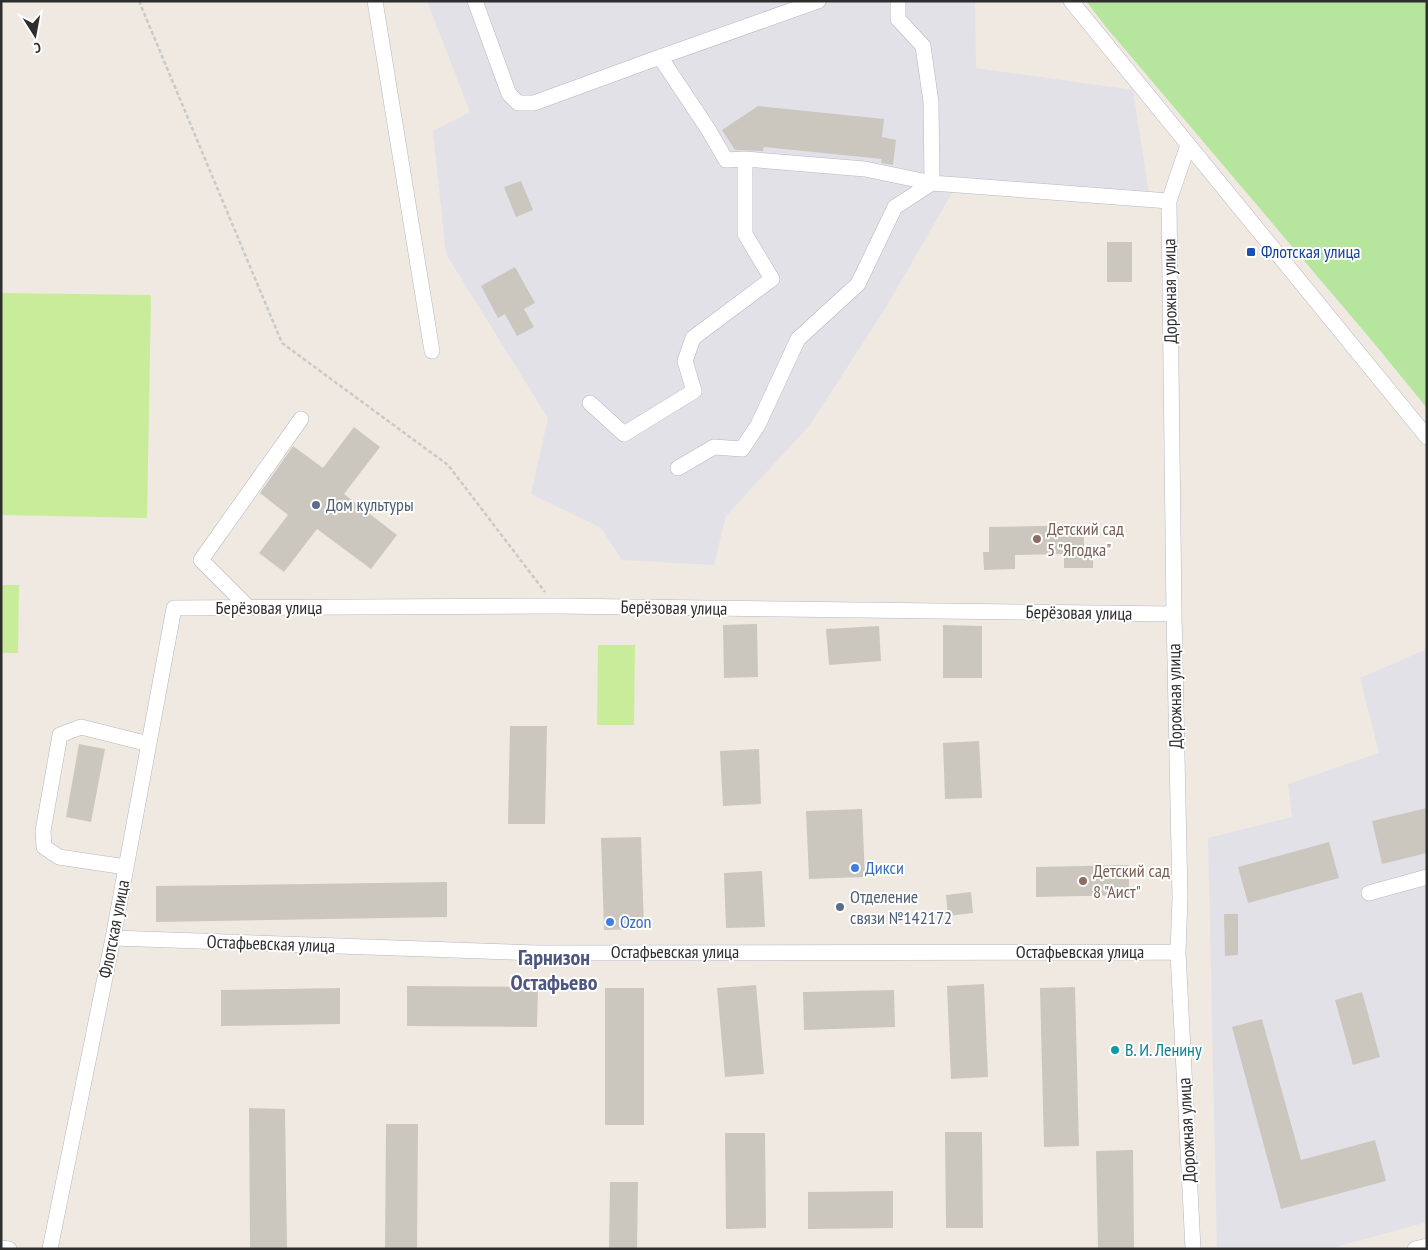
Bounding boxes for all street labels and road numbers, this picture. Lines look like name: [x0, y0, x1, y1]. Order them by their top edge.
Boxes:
street label: Дорожная улица: [1157, 238, 1182, 344]
street label: Берёзовая улица: [620, 595, 728, 620]
street label: Берёзовая улица: [216, 596, 322, 619]
street label: Берёзовая улица: [1025, 600, 1133, 625]
street label: Дорожная улица: [1162, 643, 1187, 749]
street label: Флотская улица: [93, 878, 134, 980]
street label: Остафьевская улица: [206, 930, 336, 957]
street label: Остафьевская улица: [611, 940, 739, 963]
street label: Остафьевская улица: [1016, 940, 1144, 963]
street label: Дорожная улица: [1172, 1077, 1201, 1183]

